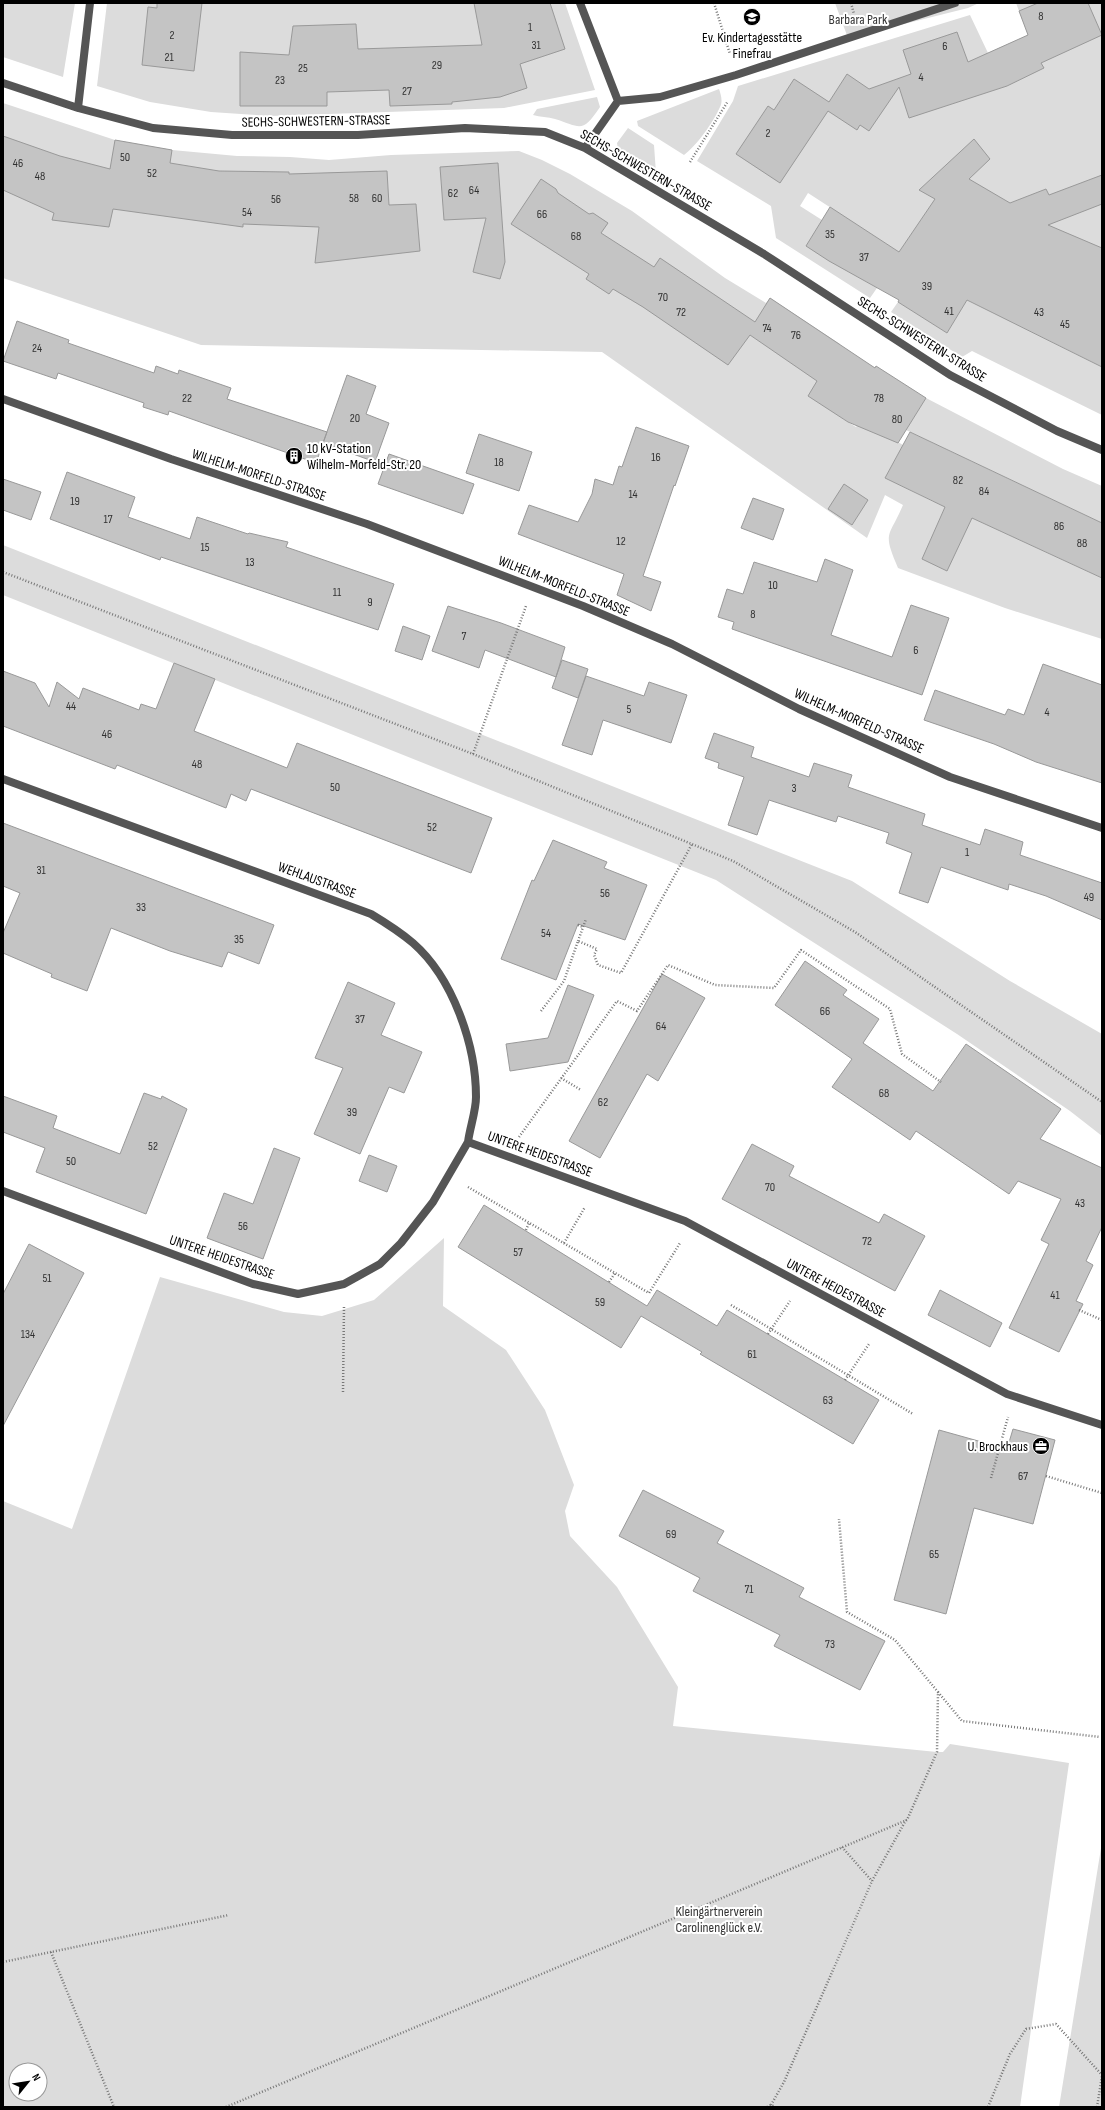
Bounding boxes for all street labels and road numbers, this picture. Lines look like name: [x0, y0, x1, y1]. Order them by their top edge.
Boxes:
street label: SECHS-SCHWESTERN-STRASSE: [241, 111, 391, 131]
street label: SECHS-SCHWESTERN-STRASSE: [577, 125, 715, 215]
street label: SECHS-SCHWESTERN-STRASSE: [854, 292, 990, 386]
street label: WILHELM-MORFELD-STRASSE: [190, 445, 329, 505]
street label: WILHELM-MORFELD-STRASSE: [496, 552, 632, 620]
street label: WILHELM-MORFELD-STRASSE: [792, 685, 927, 757]
street label: WEHLAUSTRASSE: [276, 858, 358, 902]
street label: UNTERE HEIDESTRASSE: [485, 1127, 595, 1181]
street label: UNTERE HEIDESTRASSE: [167, 1231, 277, 1283]
street label: UNTERE HEIDESTRASSE: [784, 1255, 889, 1321]

